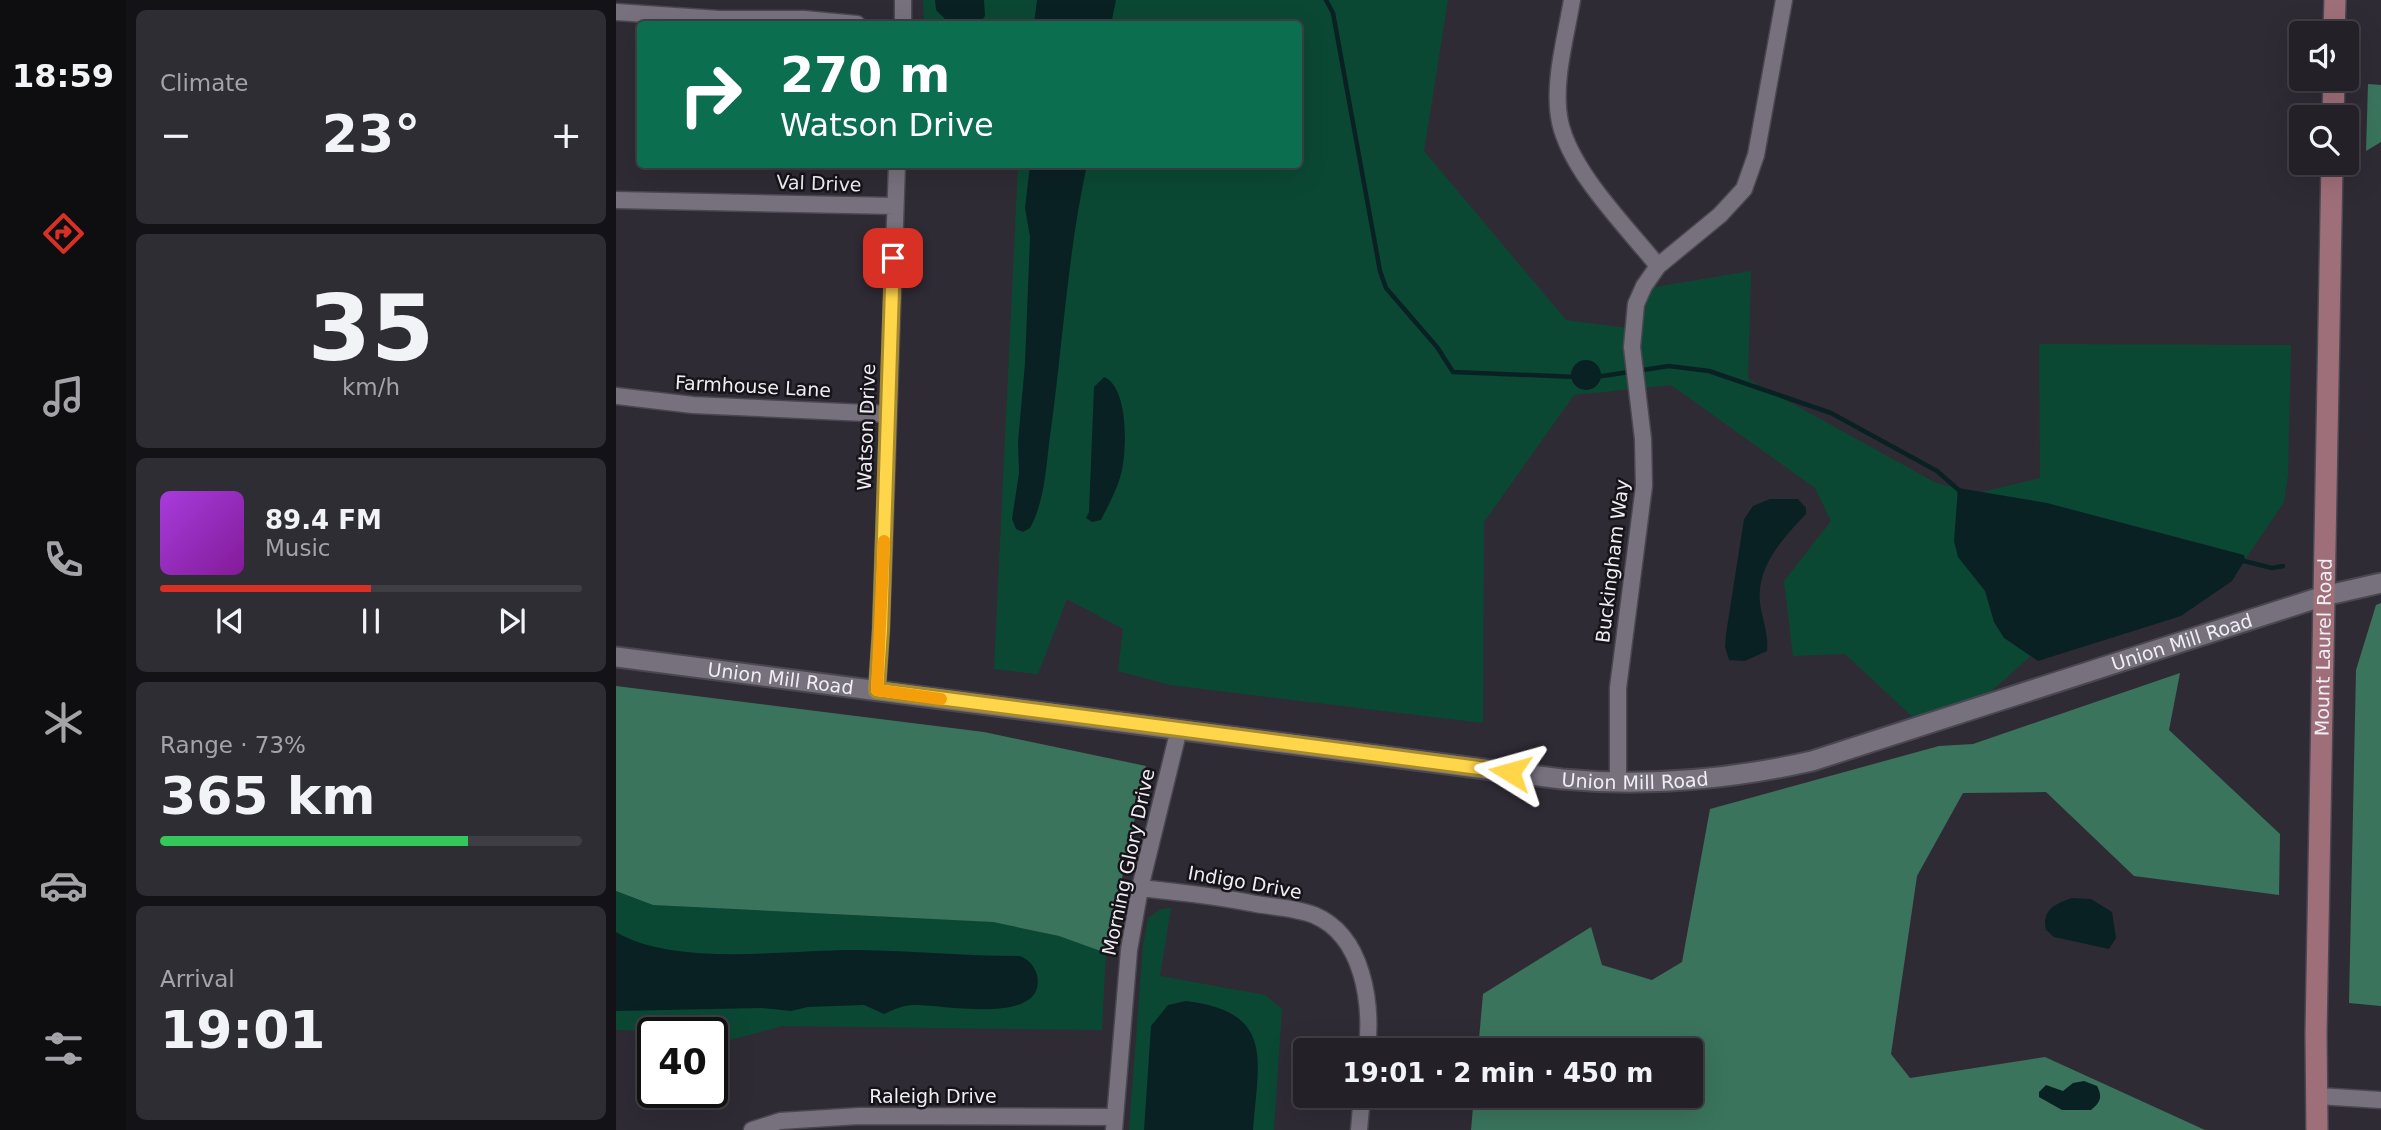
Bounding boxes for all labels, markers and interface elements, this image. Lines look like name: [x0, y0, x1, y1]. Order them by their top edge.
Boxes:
map controls: [2289, 21, 2359, 175]
button: sound: [2289, 21, 2359, 91]
text: 270 m: [780, 47, 950, 104]
icon: right: [665, 49, 756, 140]
text: 18:59: [12, 57, 114, 95]
text: Climate: [160, 70, 249, 96]
text: 23°: [322, 104, 420, 164]
button: search: [2289, 105, 2359, 175]
text: Watson Drive: [780, 106, 994, 144]
text: −: [160, 113, 192, 157]
text: +: [550, 113, 582, 157]
street label: Val Drive: [776, 171, 862, 195]
icon: directions: [39, 209, 88, 258]
pin: [863, 228, 923, 288]
icon: arrive: [874, 239, 912, 277]
text: 35: [308, 276, 434, 381]
street label: Watson Drive: [853, 363, 879, 491]
street label: Farmhouse Lane: [674, 371, 832, 401]
icon: music: [39, 372, 88, 421]
text: km/h: [342, 374, 400, 400]
street label: Buckingham Way: [1591, 478, 1633, 644]
text: 89.4 FM: [265, 505, 382, 535]
icon: phone: [39, 535, 88, 584]
text: Music: [265, 535, 330, 561]
street label: Mount Laurel Road: [2310, 558, 2336, 736]
icon: previous: [211, 602, 249, 640]
icon: pause: [352, 602, 390, 640]
icon: next: [493, 602, 531, 640]
street label: Union Mill Road: [2108, 609, 2255, 675]
street label: Union Mill Road: [706, 658, 855, 699]
icon: climate: [39, 698, 88, 747]
text: Range · 73%: [160, 732, 306, 758]
position arrow: [1473, 735, 1547, 809]
text: 365 km: [160, 766, 375, 826]
street label: Morning Glory Drive: [1097, 767, 1159, 957]
street label: Union Mill Road: [1561, 767, 1709, 793]
icon: car: [39, 861, 88, 910]
street label: Indigo Drive: [1186, 861, 1304, 903]
text: Arrival: [160, 966, 235, 992]
text: 19:01: [160, 1000, 326, 1060]
speed limit sign: 40: [637, 1017, 728, 1108]
icon: filters: [39, 1024, 88, 1073]
text: 19:01 · 2 min · 450 m: [1343, 1058, 1653, 1088]
street label: Raleigh Drive: [869, 1085, 997, 1107]

